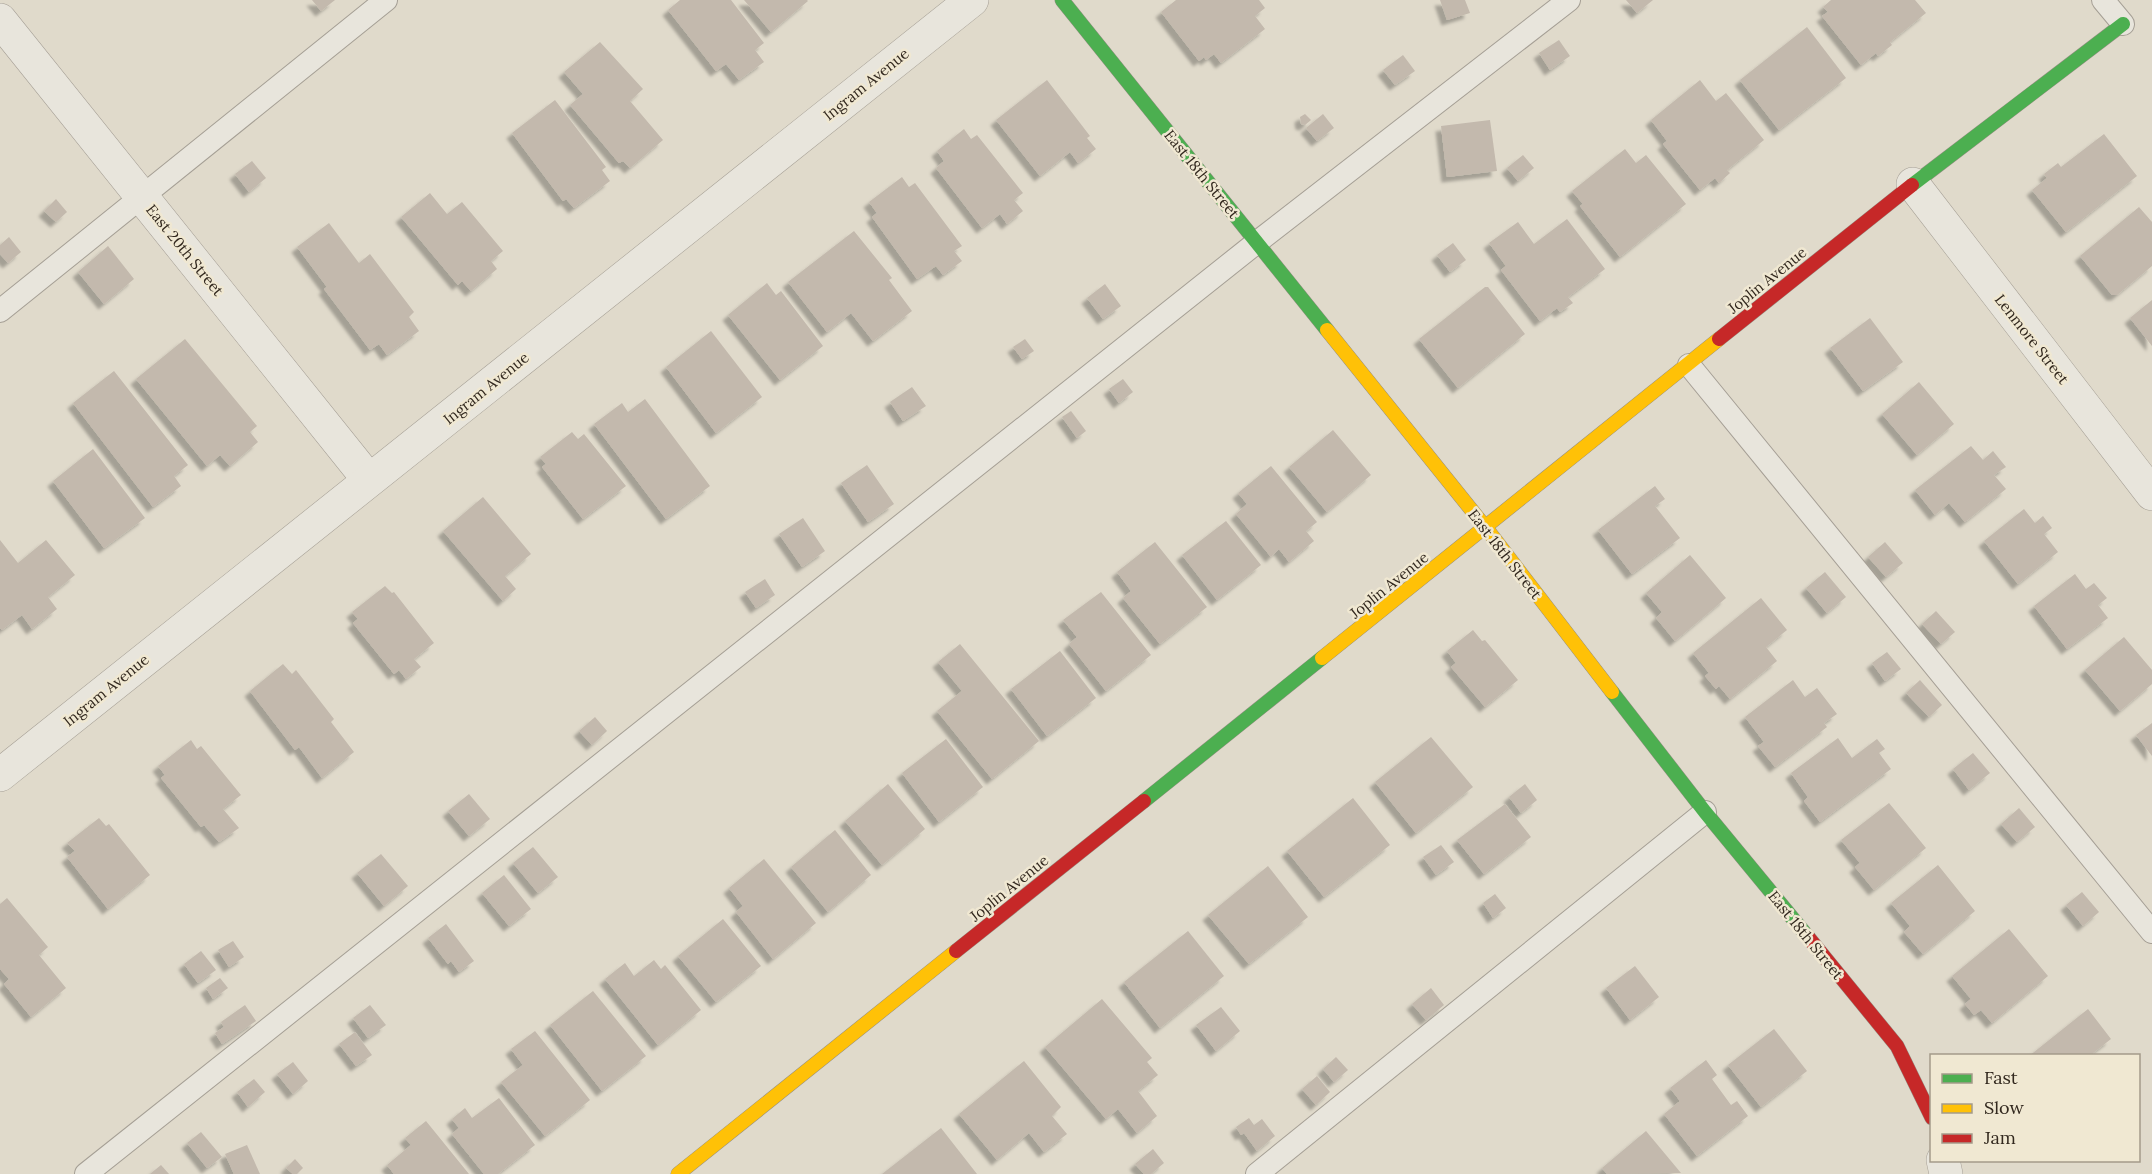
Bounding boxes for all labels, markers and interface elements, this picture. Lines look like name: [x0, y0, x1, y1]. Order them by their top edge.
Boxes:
street label: Ingram Avenue: [819, 44, 913, 124]
street label: East 18th Street: [1160, 126, 1244, 222]
street label: East 20th Street: [142, 200, 228, 300]
street label: Joplin Avenue: [1723, 243, 1810, 318]
street label: Lenmore Street: [1991, 290, 2073, 388]
street label: Ingram Avenue: [439, 348, 533, 428]
street label: East 18th Street: [1464, 505, 1546, 603]
street label: Joplin Avenue: [1345, 548, 1432, 623]
street label: Ingram Avenue: [59, 650, 153, 730]
street label: Joplin Avenue: [965, 851, 1052, 926]
street label: East 18th Street: [1764, 887, 1848, 983]
legend: [1930, 1054, 2140, 1162]
text: Fast: [1984, 1066, 2018, 1089]
text: Slow: [1984, 1096, 2024, 1119]
text: Jam: [1983, 1126, 2016, 1149]

